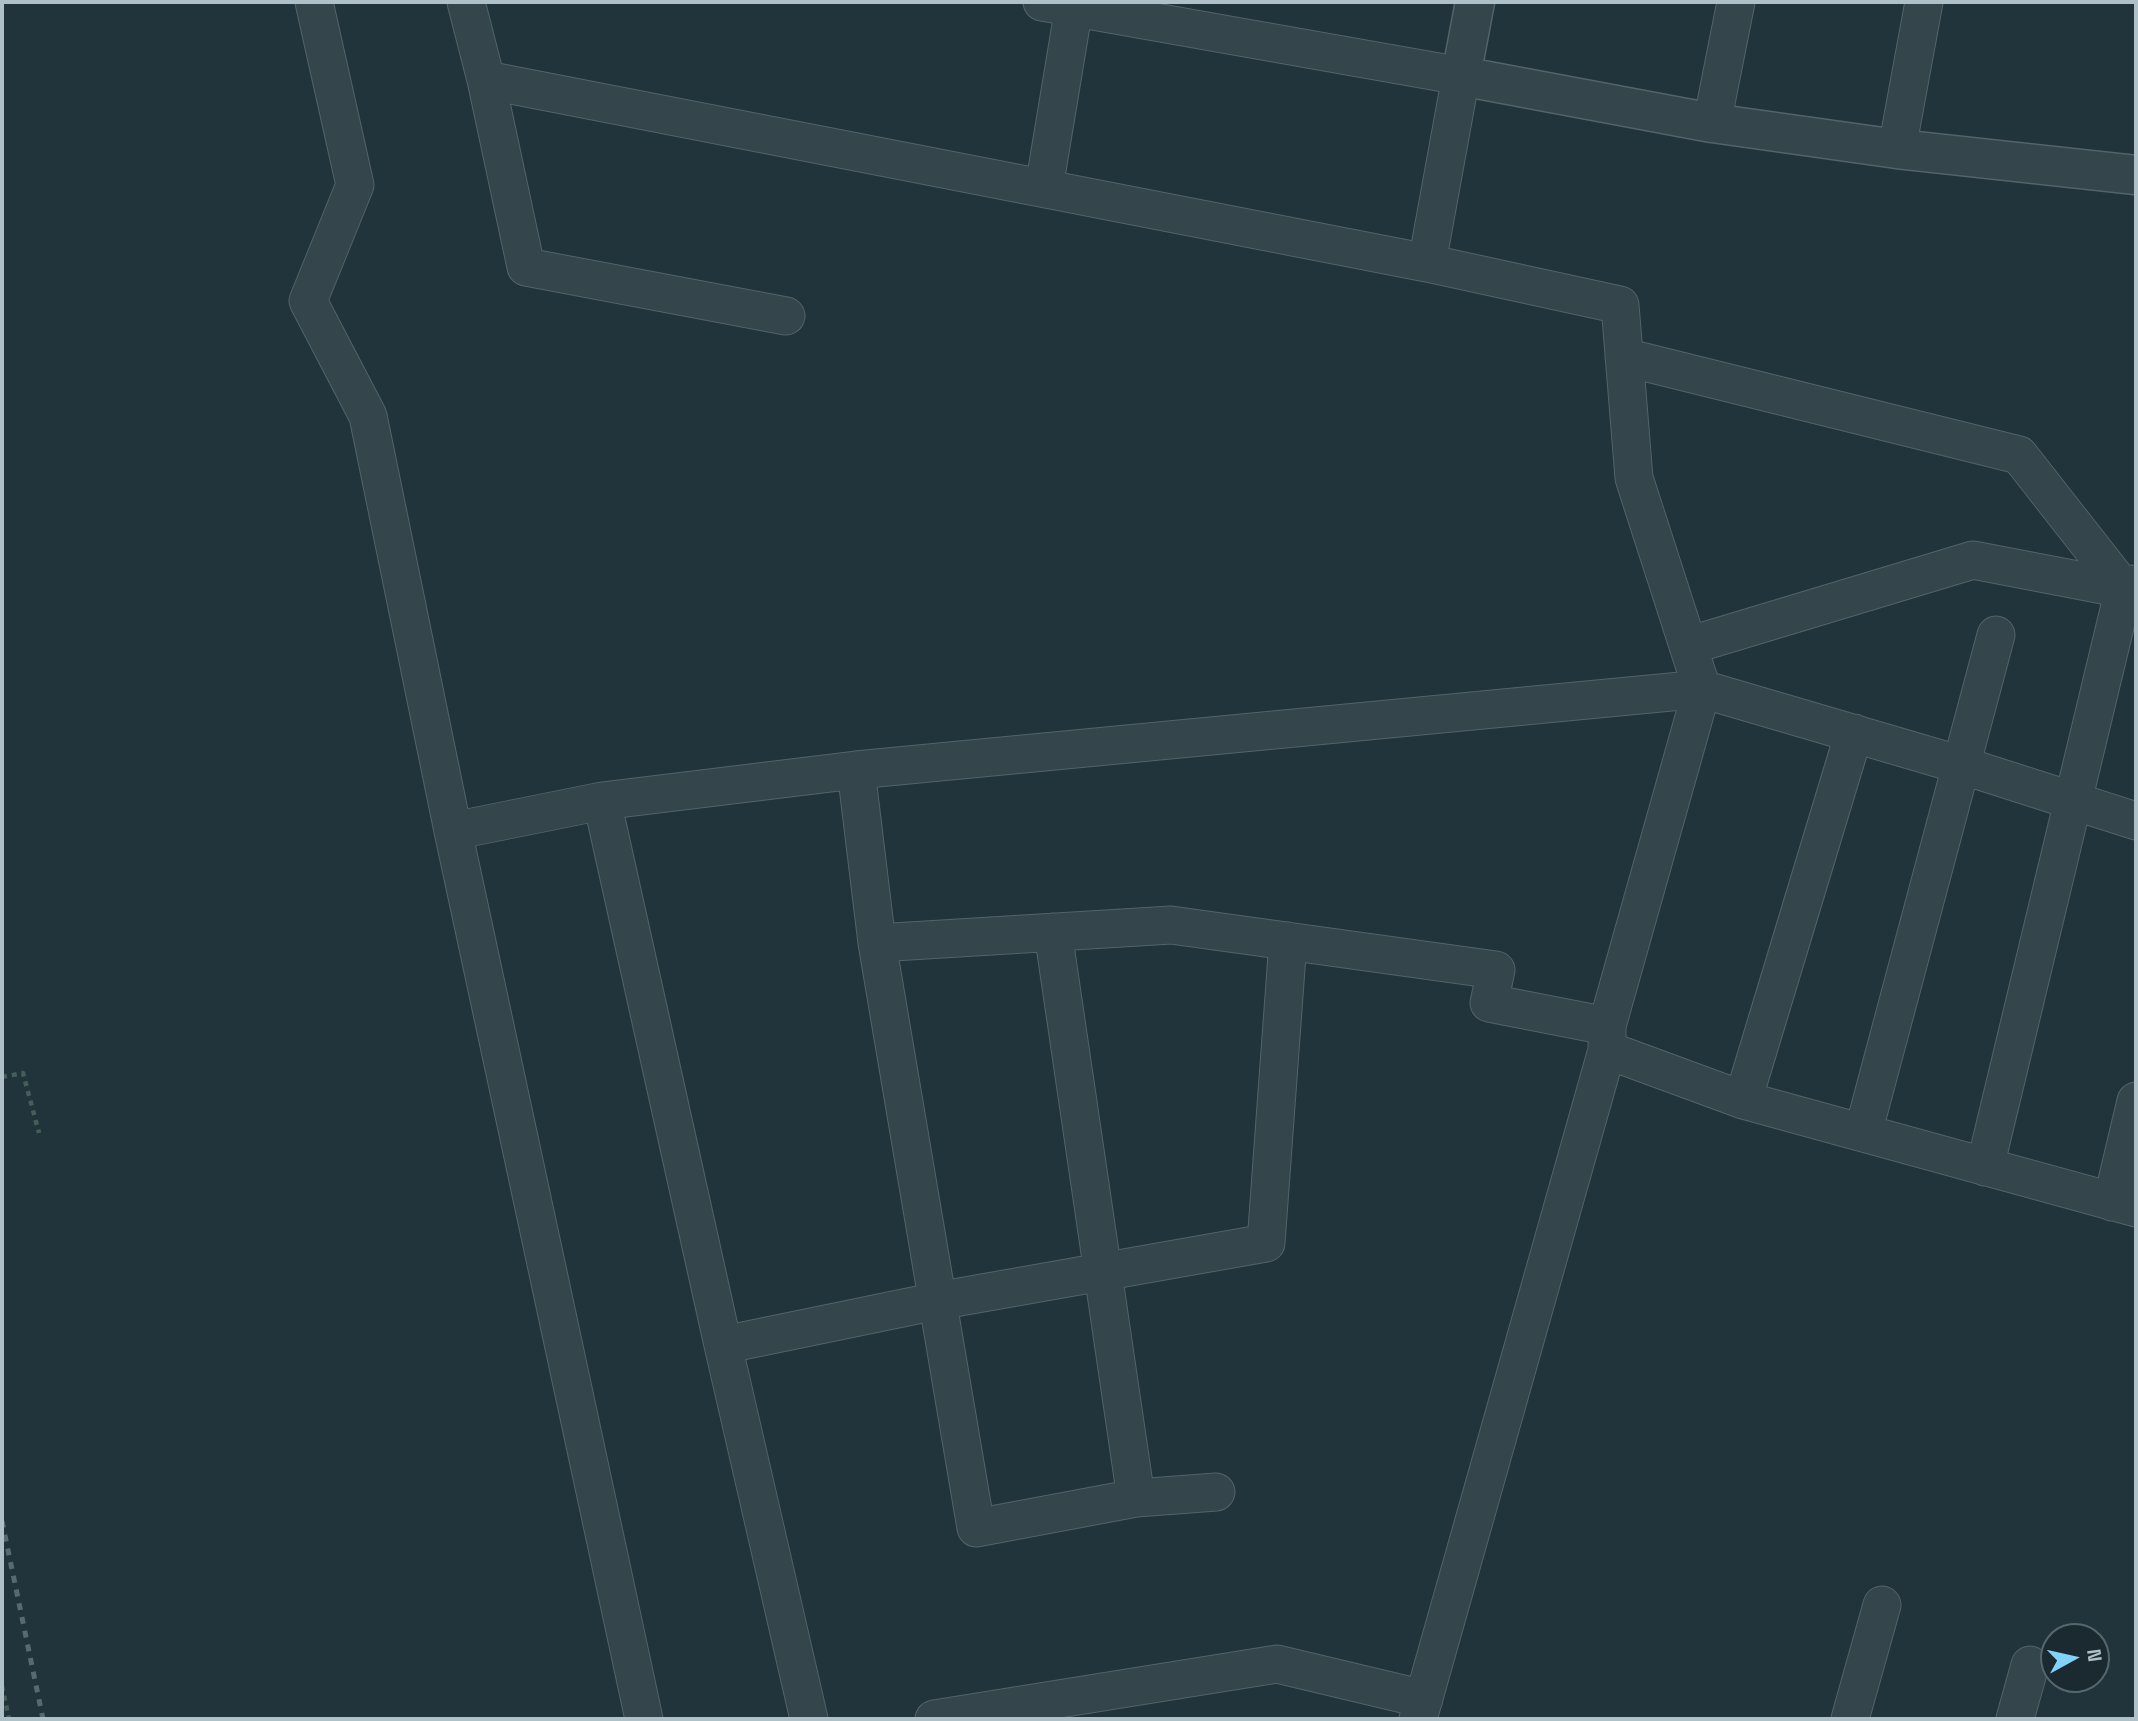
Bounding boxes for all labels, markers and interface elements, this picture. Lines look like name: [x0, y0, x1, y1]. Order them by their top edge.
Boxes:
north arrow: [2040, 1623, 2110, 1693]
text: N: [2081, 1647, 2108, 1663]

